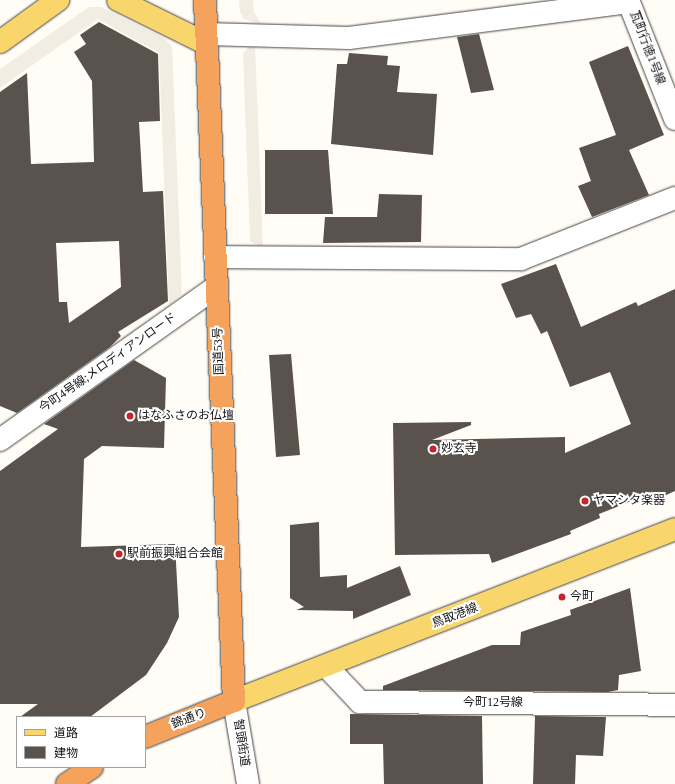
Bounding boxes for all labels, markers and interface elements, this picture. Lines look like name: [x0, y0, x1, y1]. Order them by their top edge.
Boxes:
street label: 瓦町行徳1号線: [626, 9, 668, 87]
street label: 今町4号線;メロディアンロード: [36, 310, 180, 416]
street label: 国道53号: [211, 327, 227, 375]
place label: はなふさのお仏壇: [138, 409, 234, 423]
marker: はなふさのお仏壇: [125, 411, 135, 421]
place label: 妙玄寺: [441, 442, 477, 456]
marker: 妙玄寺: [428, 444, 438, 454]
place label: ヤマシタ楽器: [593, 494, 665, 508]
marker: ヤマシタ楽器: [580, 496, 590, 506]
place label: 駅前振興組合会館: [127, 547, 223, 561]
marker: 駅前振興組合会館: [114, 549, 124, 559]
place label: 今町: [570, 590, 594, 604]
marker: 今町: [557, 592, 567, 602]
street label: 鳥取港線: [430, 601, 480, 631]
street label: 今町12号線: [463, 696, 523, 710]
street label: 錦通り: [170, 706, 208, 732]
legend: [16, 716, 146, 768]
street label: 智頭街道: [230, 718, 252, 768]
text: 道路: [54, 726, 78, 740]
text: 建物: [54, 746, 78, 760]

